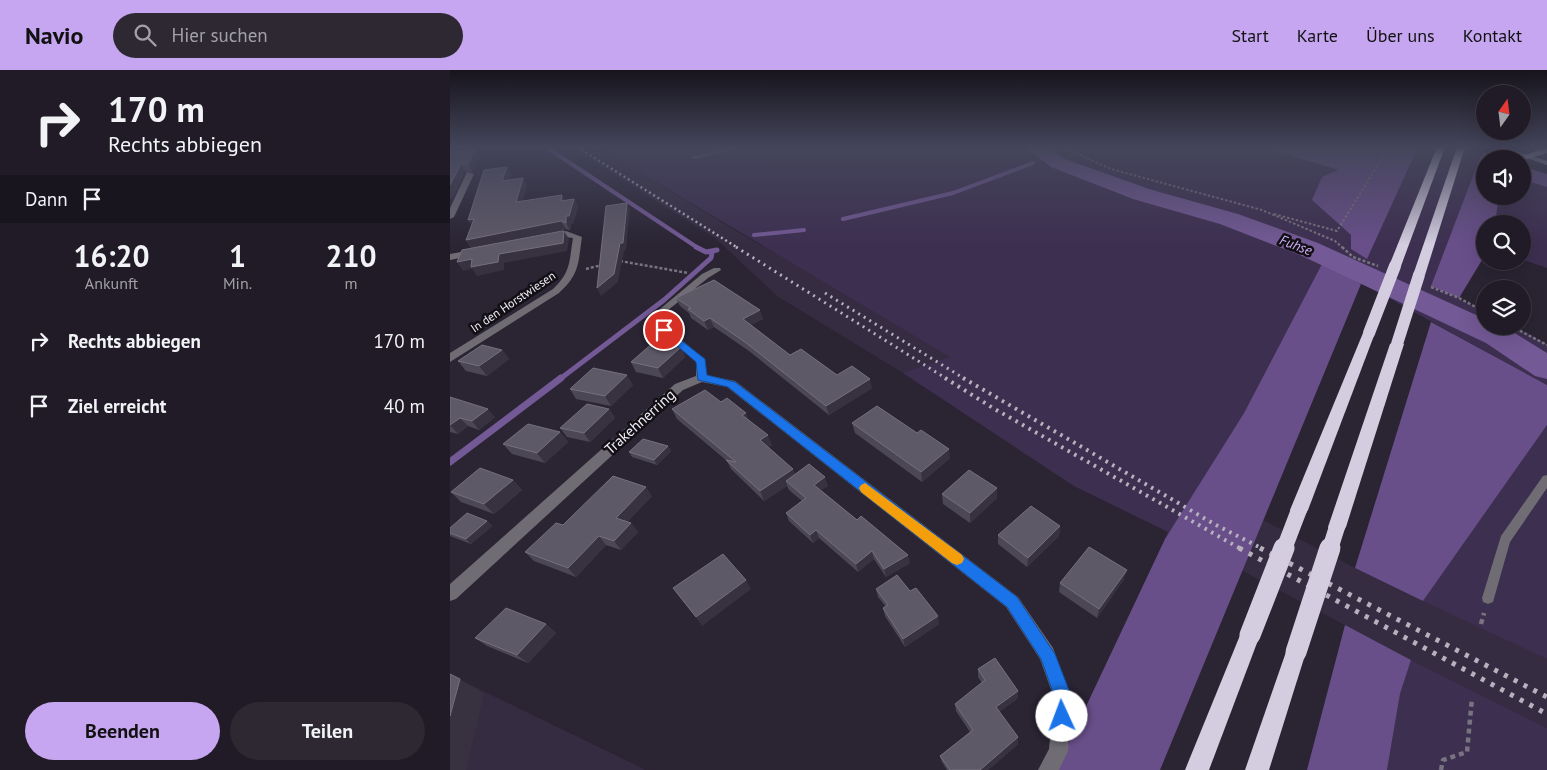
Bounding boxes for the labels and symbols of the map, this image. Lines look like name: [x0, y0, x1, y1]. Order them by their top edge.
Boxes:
north arrow: [1476, 85, 1531, 140]
water label: Fuhse: [1277, 231, 1315, 260]
street label: In den Horstwiesen: [467, 268, 558, 336]
pin: [643, 309, 685, 351]
street label: Trakehnerring: [600, 385, 679, 458]
position arrow: [1035, 689, 1087, 741]

